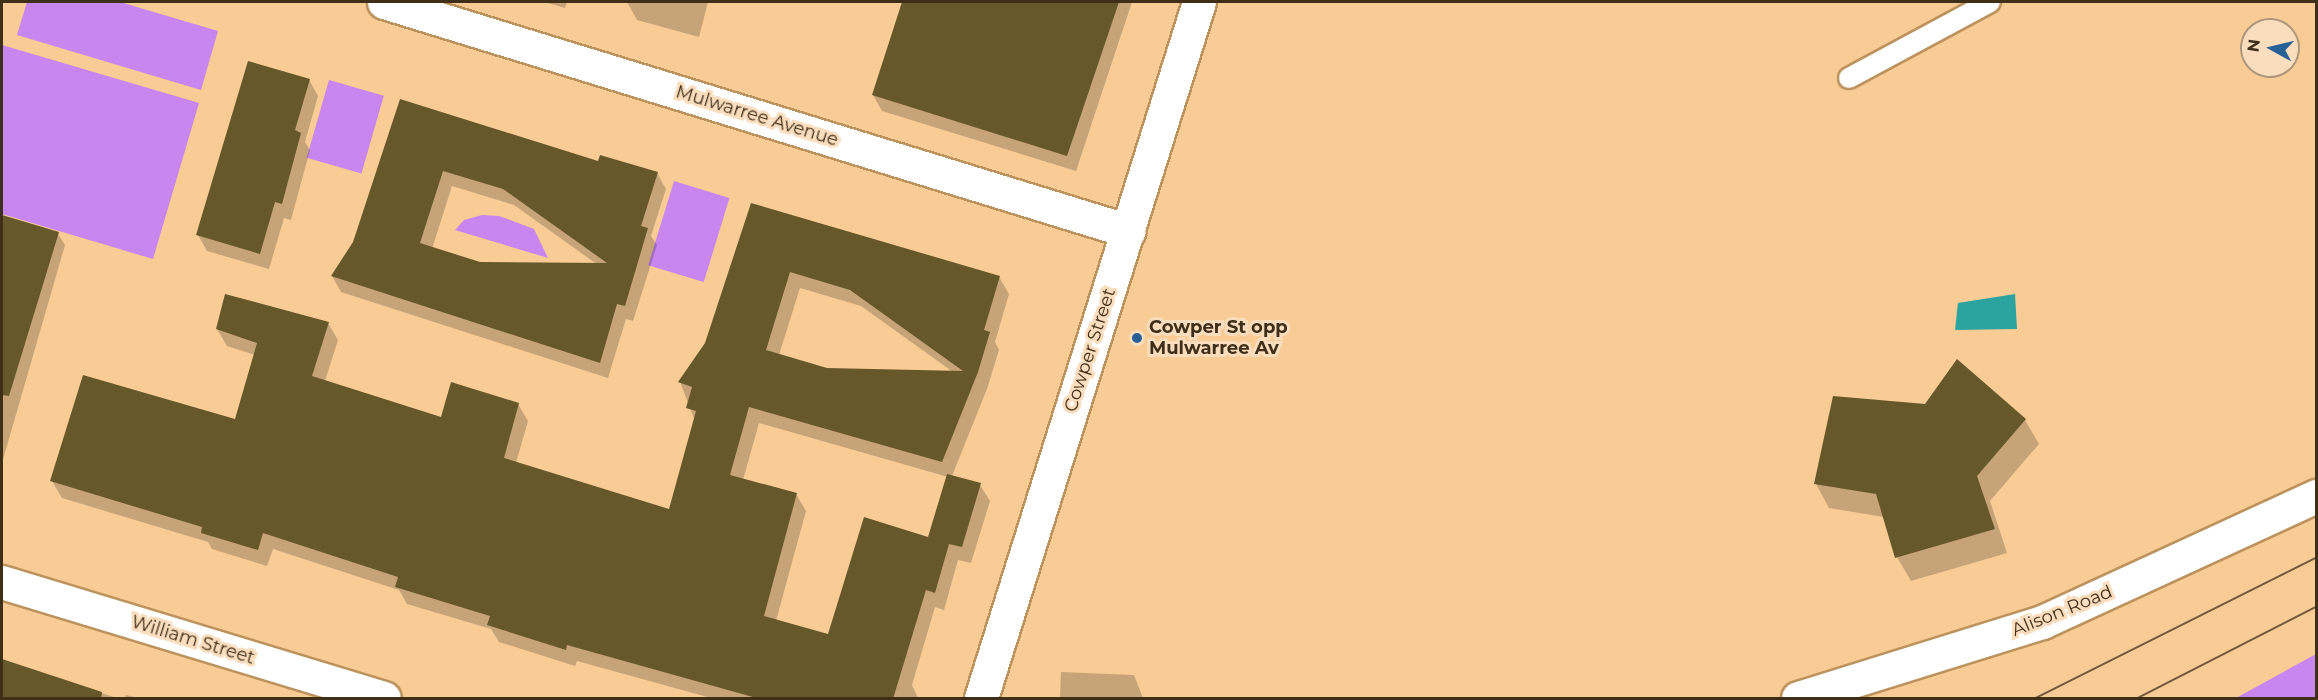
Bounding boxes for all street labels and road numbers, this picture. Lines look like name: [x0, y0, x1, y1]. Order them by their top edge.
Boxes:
street label: Mulwarree Avenue: [673, 81, 841, 151]
street label: Cowper Street: [1060, 286, 1120, 414]
street label: Alison Road: [2009, 581, 2115, 641]
street label: William Street: [129, 611, 257, 669]

